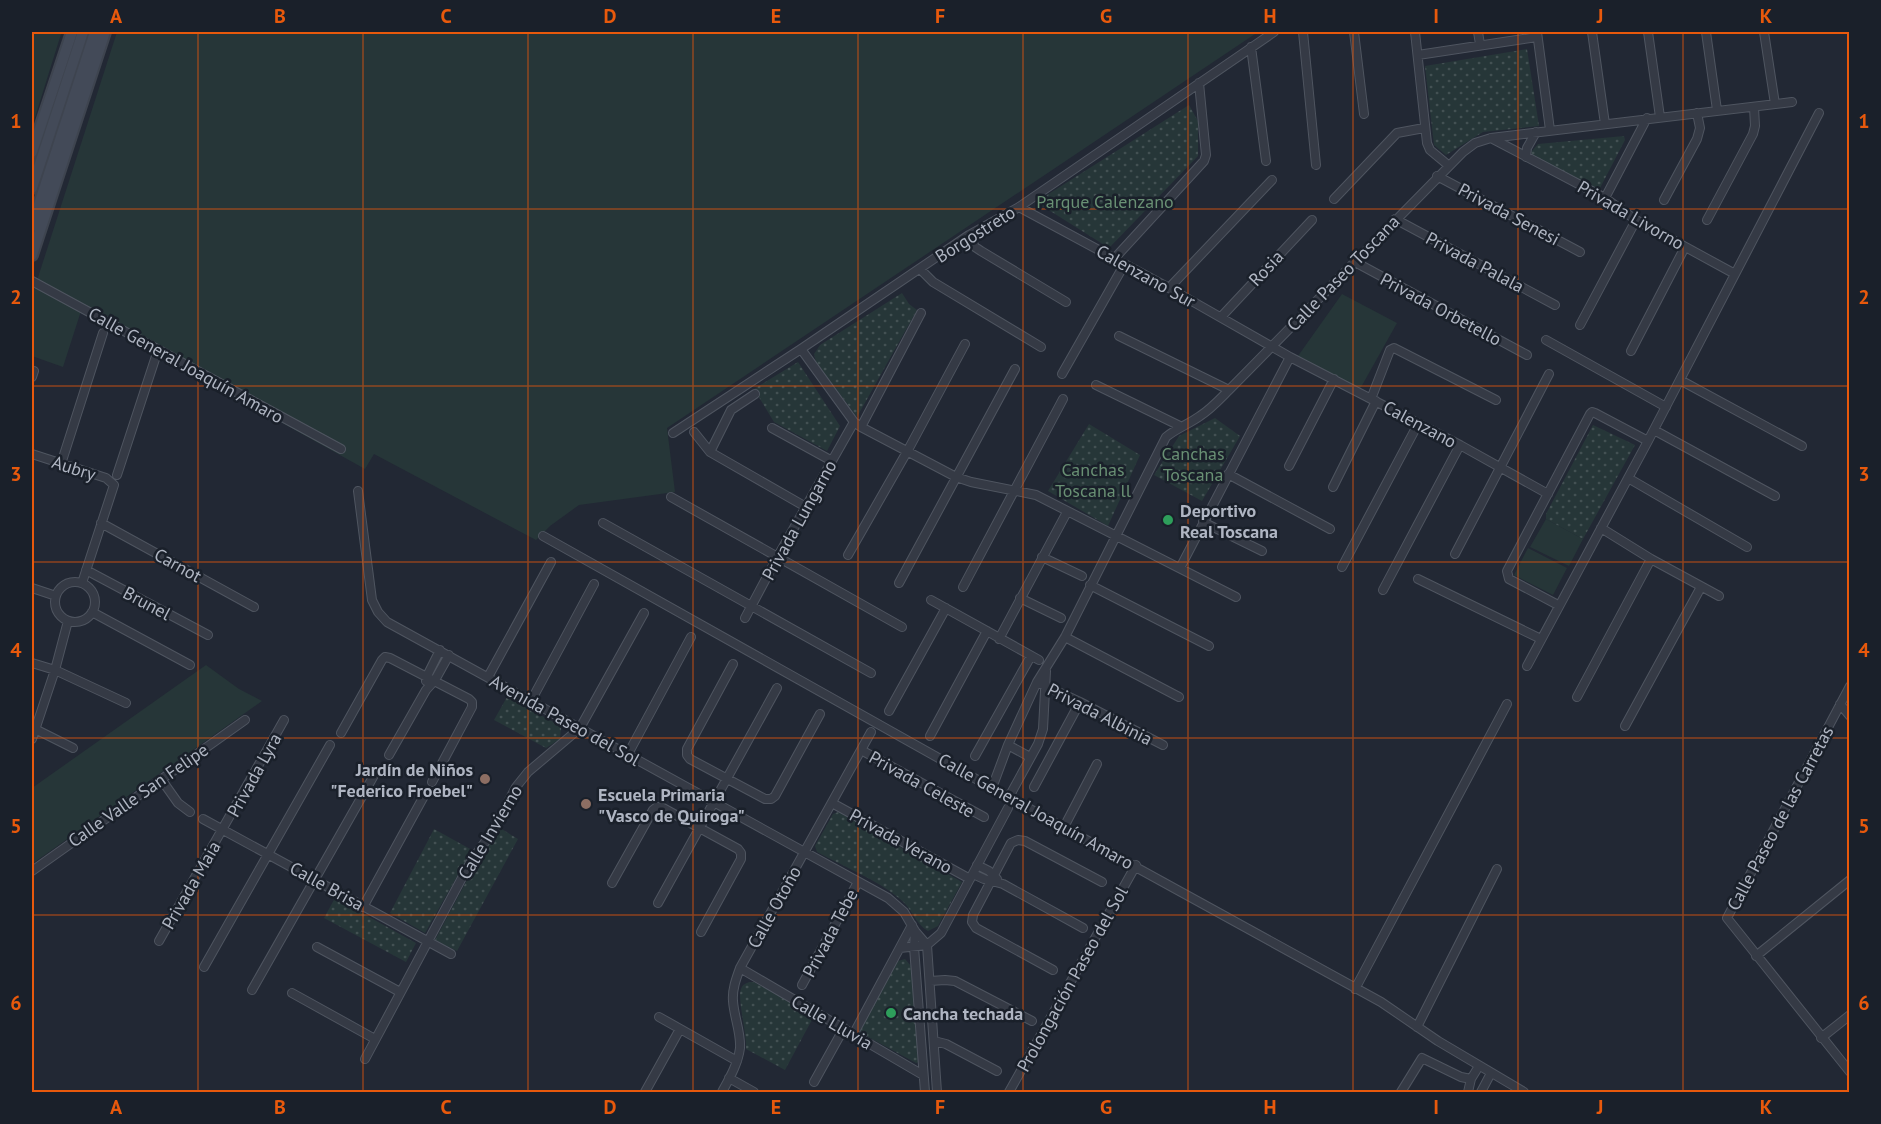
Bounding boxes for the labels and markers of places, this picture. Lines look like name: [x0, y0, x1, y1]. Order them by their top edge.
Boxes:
place label: Deportivo Real Toscana: [1180, 499, 1278, 543]
marker: Deportivo Real Toscana: [1161, 513, 1175, 527]
place label: Jardín de Niños "Federico Froebel": [330, 758, 473, 802]
marker: Jardín de Niños "Federico Froebel": [478, 772, 492, 786]
place label: Escuela Primaria "Vasco de Quiroga": [598, 783, 745, 827]
marker: Escuela Primaria "Vasco de Quiroga": [579, 797, 593, 811]
place label: Cancha techada: [903, 1002, 1023, 1025]
marker: Cancha techada: [884, 1006, 898, 1020]

